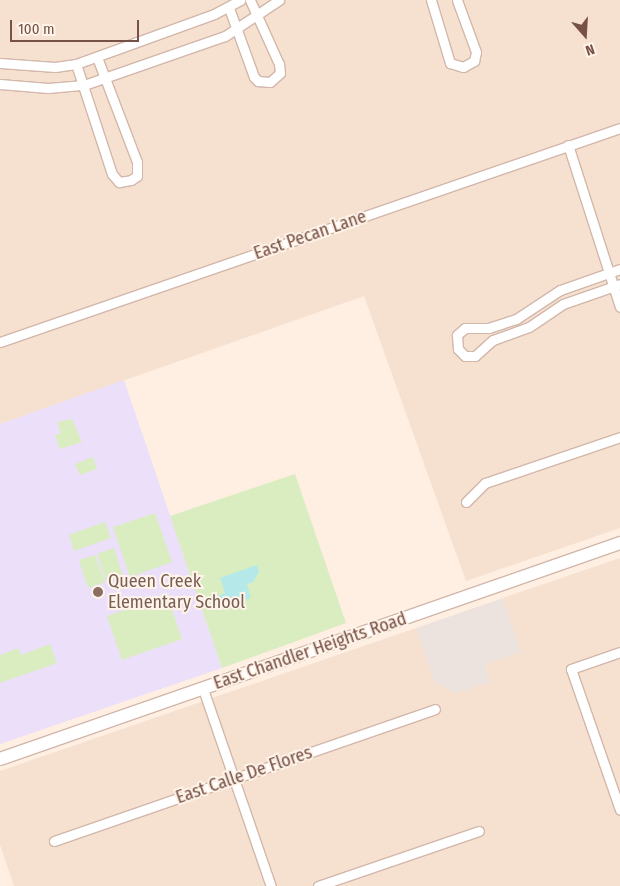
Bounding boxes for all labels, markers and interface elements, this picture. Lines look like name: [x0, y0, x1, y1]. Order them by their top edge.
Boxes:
scale bar: [12, 10, 141, 42]
north arrow: [560, 10, 610, 60]
text: 100 m: [18, 20, 55, 38]
text: N: [583, 40, 597, 59]
street label: East Pecan Lane: [251, 206, 369, 264]
place label: Queen Creek Elementary School: [108, 571, 245, 614]
marker: Queen Creek Elementary School: [92, 586, 104, 598]
street label: East Chandler Heights Road: [211, 608, 409, 694]
street label: East Calle De Flores: [173, 742, 315, 808]

